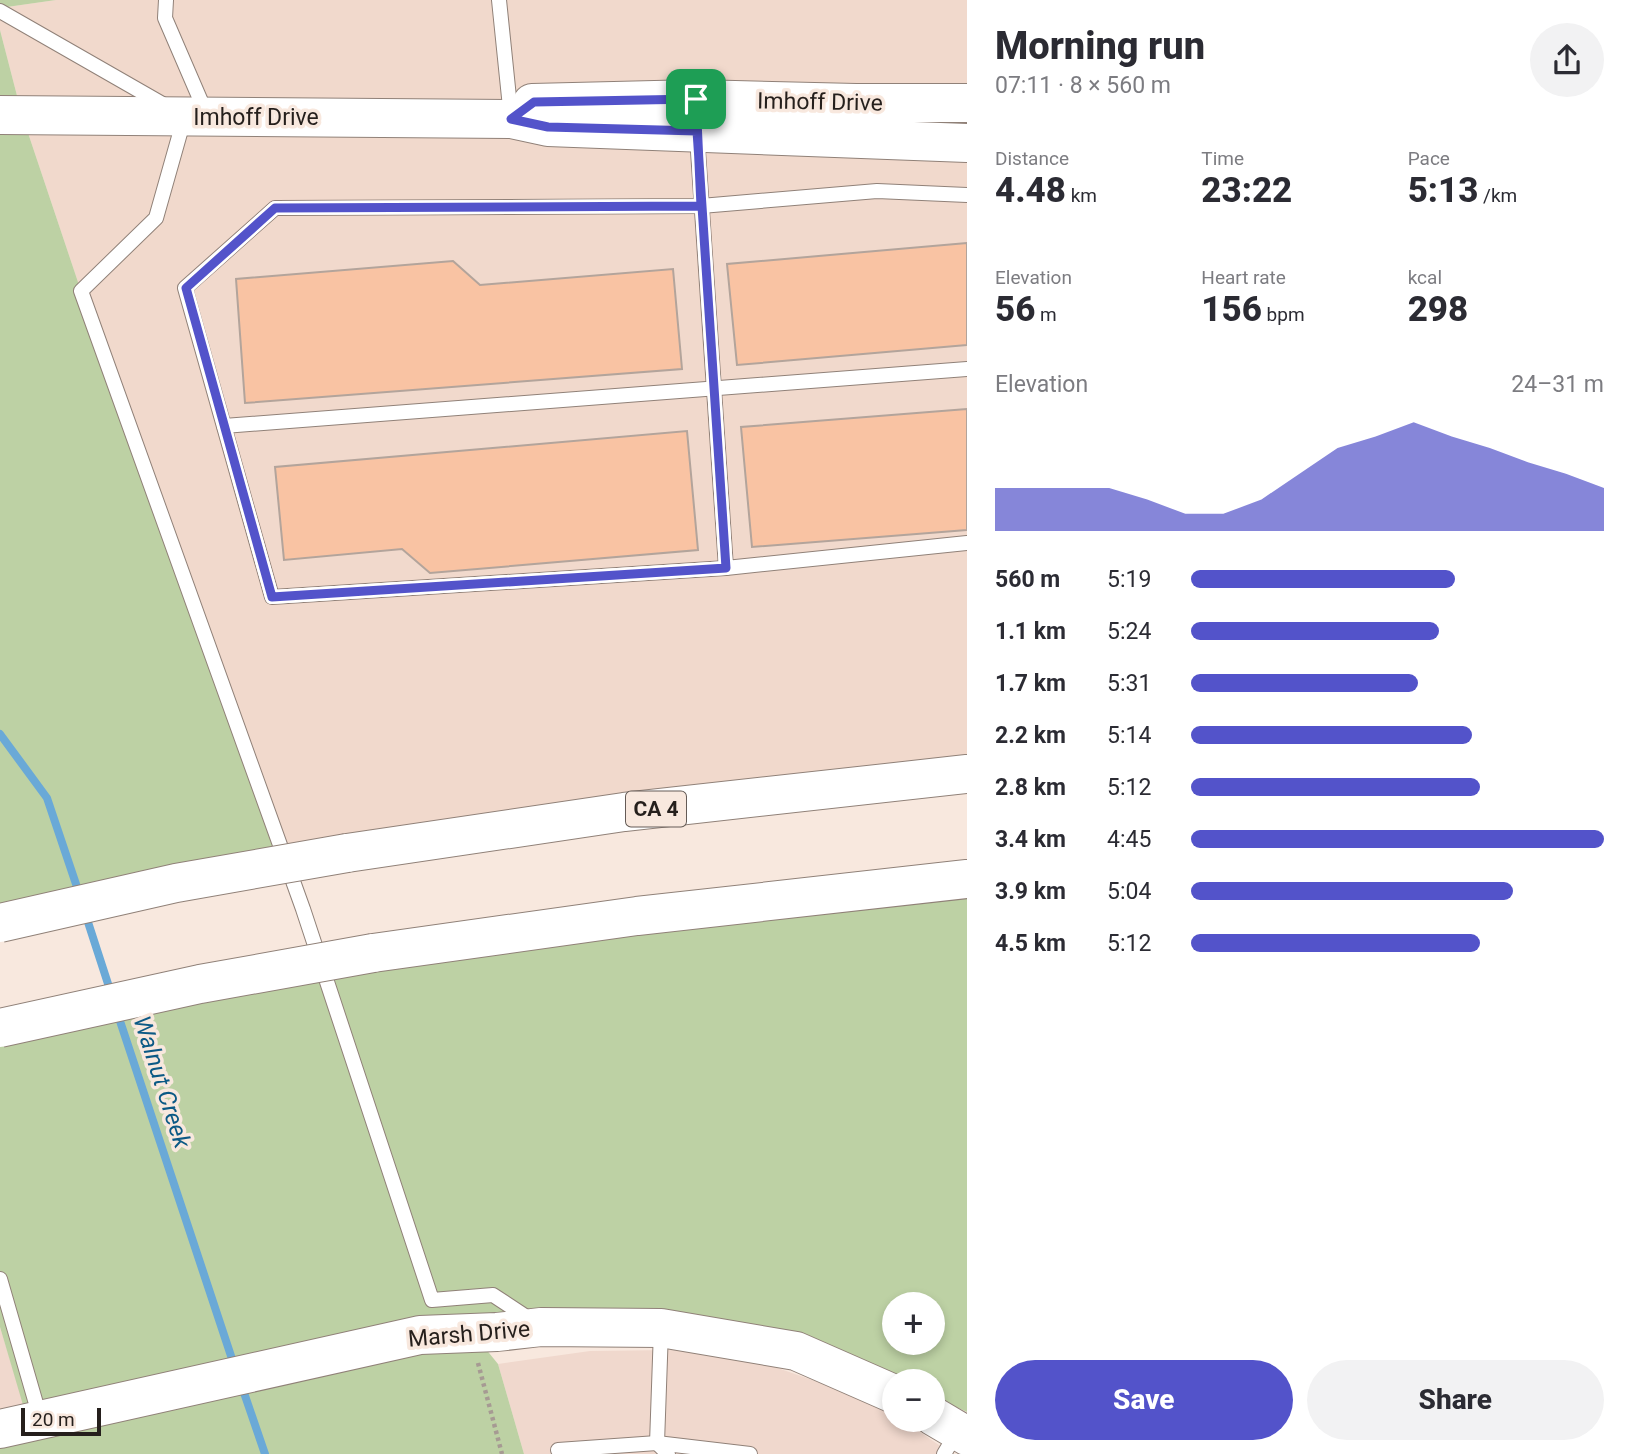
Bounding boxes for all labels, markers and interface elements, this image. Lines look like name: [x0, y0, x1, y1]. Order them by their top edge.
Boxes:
button: share: [1530, 23, 1604, 97]
text: Morning run: [995, 24, 1205, 68]
pin: [666, 69, 726, 129]
text: 07:11 · 8 × 560 m: [995, 72, 1171, 99]
icon: arrive: [677, 80, 715, 118]
street label: Imhoff Drive: [757, 87, 883, 117]
street label: Imhoff Drive: [193, 104, 319, 131]
text: Distance: [995, 147, 1069, 170]
text: Time: [1201, 147, 1244, 170]
text: Pace: [1408, 147, 1450, 170]
text: 4.48: [995, 170, 1066, 211]
text: 23:22: [1201, 170, 1292, 211]
text: 5:13: [1408, 170, 1478, 211]
text: km: [1066, 184, 1097, 207]
text: /km: [1478, 184, 1517, 207]
text: Elevation: [995, 266, 1072, 289]
text: Heart rate: [1201, 266, 1286, 289]
text: kcal: [1408, 266, 1442, 289]
text: 56: [995, 289, 1035, 330]
text: 156: [1201, 289, 1262, 330]
text: 298: [1408, 289, 1468, 330]
text: m: [1035, 303, 1057, 326]
text: bpm: [1262, 303, 1305, 326]
text: Elevation: [995, 371, 1088, 398]
text: 24–31 m: [1511, 371, 1604, 398]
text: 560 m: [995, 566, 1060, 593]
text: 5:19: [1107, 566, 1151, 593]
text: 1.1 km: [995, 618, 1066, 645]
text: 5:24: [1107, 618, 1151, 645]
text: 1.7 km: [995, 670, 1066, 697]
text: 5:31: [1107, 670, 1151, 697]
text: 2.2 km: [995, 722, 1066, 749]
text: 5:14: [1107, 722, 1151, 749]
text: 2.8 km: [995, 774, 1066, 801]
text: 5:12: [1107, 774, 1151, 801]
road number: CA 4: [626, 792, 686, 826]
text: 3.4 km: [995, 826, 1066, 853]
text: 4:45: [1107, 826, 1151, 853]
text: 3.9 km: [995, 878, 1066, 905]
text: 5:04: [1107, 878, 1151, 905]
text: 4.5 km: [995, 930, 1066, 957]
text: 5:12: [1107, 930, 1151, 957]
water label: Walnut Creek: [128, 1012, 197, 1153]
map controls: [882, 1292, 945, 1432]
button: +: [882, 1292, 945, 1355]
street label: Marsh Drive: [407, 1315, 531, 1353]
button: Save: [995, 1360, 1293, 1440]
button: Share: [1307, 1360, 1604, 1440]
button: −: [882, 1369, 945, 1432]
scale bar: [21, 1405, 102, 1437]
text: 20 m: [32, 1408, 75, 1431]

